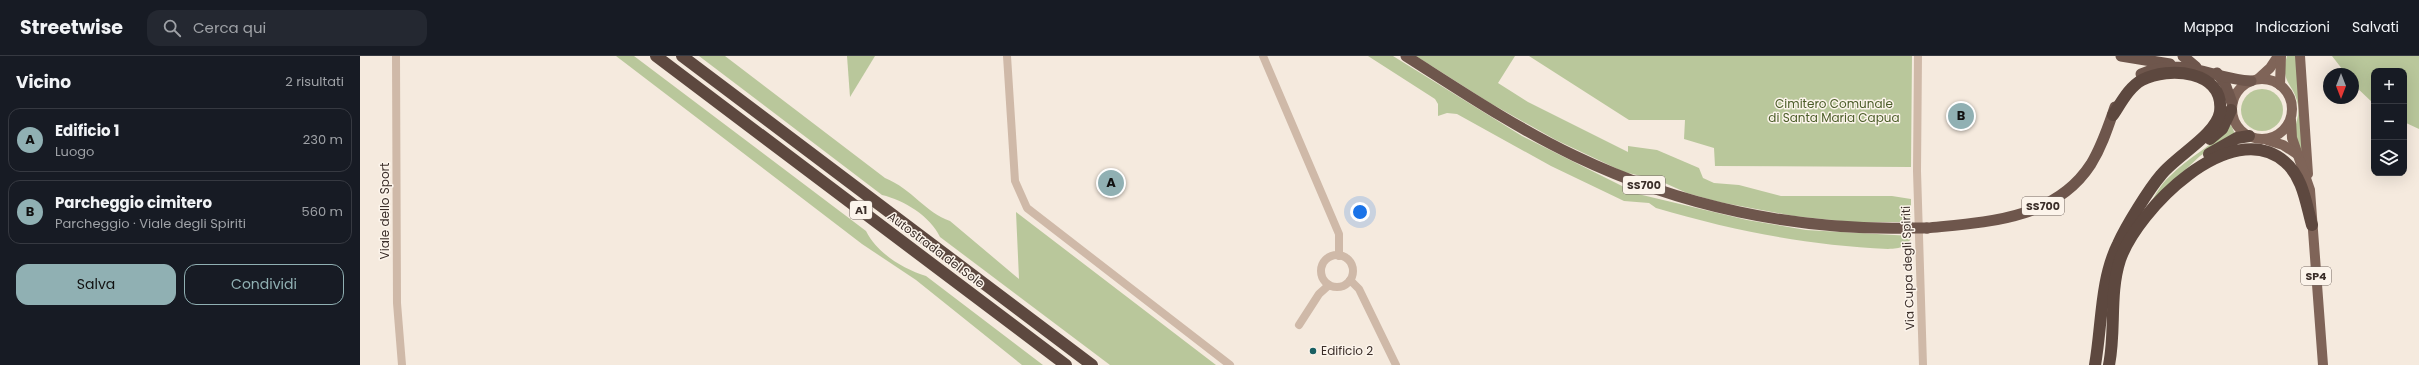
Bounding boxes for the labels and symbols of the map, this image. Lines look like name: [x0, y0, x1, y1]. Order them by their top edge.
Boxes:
north arrow: [2323, 68, 2359, 104]
park label: Cimitero Comunale di Santa Maria Capua: [1768, 95, 1900, 126]
pin: B: [1948, 101, 1974, 131]
street label: Viale dello Sport: [376, 163, 393, 259]
pin: A: [1098, 168, 1124, 198]
road number: SS700: [1623, 176, 1665, 194]
road number: SS700: [2022, 197, 2064, 215]
road number: A1: [850, 201, 872, 219]
your location: [1350, 202, 1370, 222]
street label: Via Cupa degli Spiriti: [1897, 206, 1918, 330]
street label: Autostrada del Sole: [884, 208, 988, 292]
road number: SP4: [2301, 267, 2331, 285]
place label: Edificio 2: [1321, 342, 1373, 359]
marker: Edificio 2: [1308, 346, 1318, 356]

